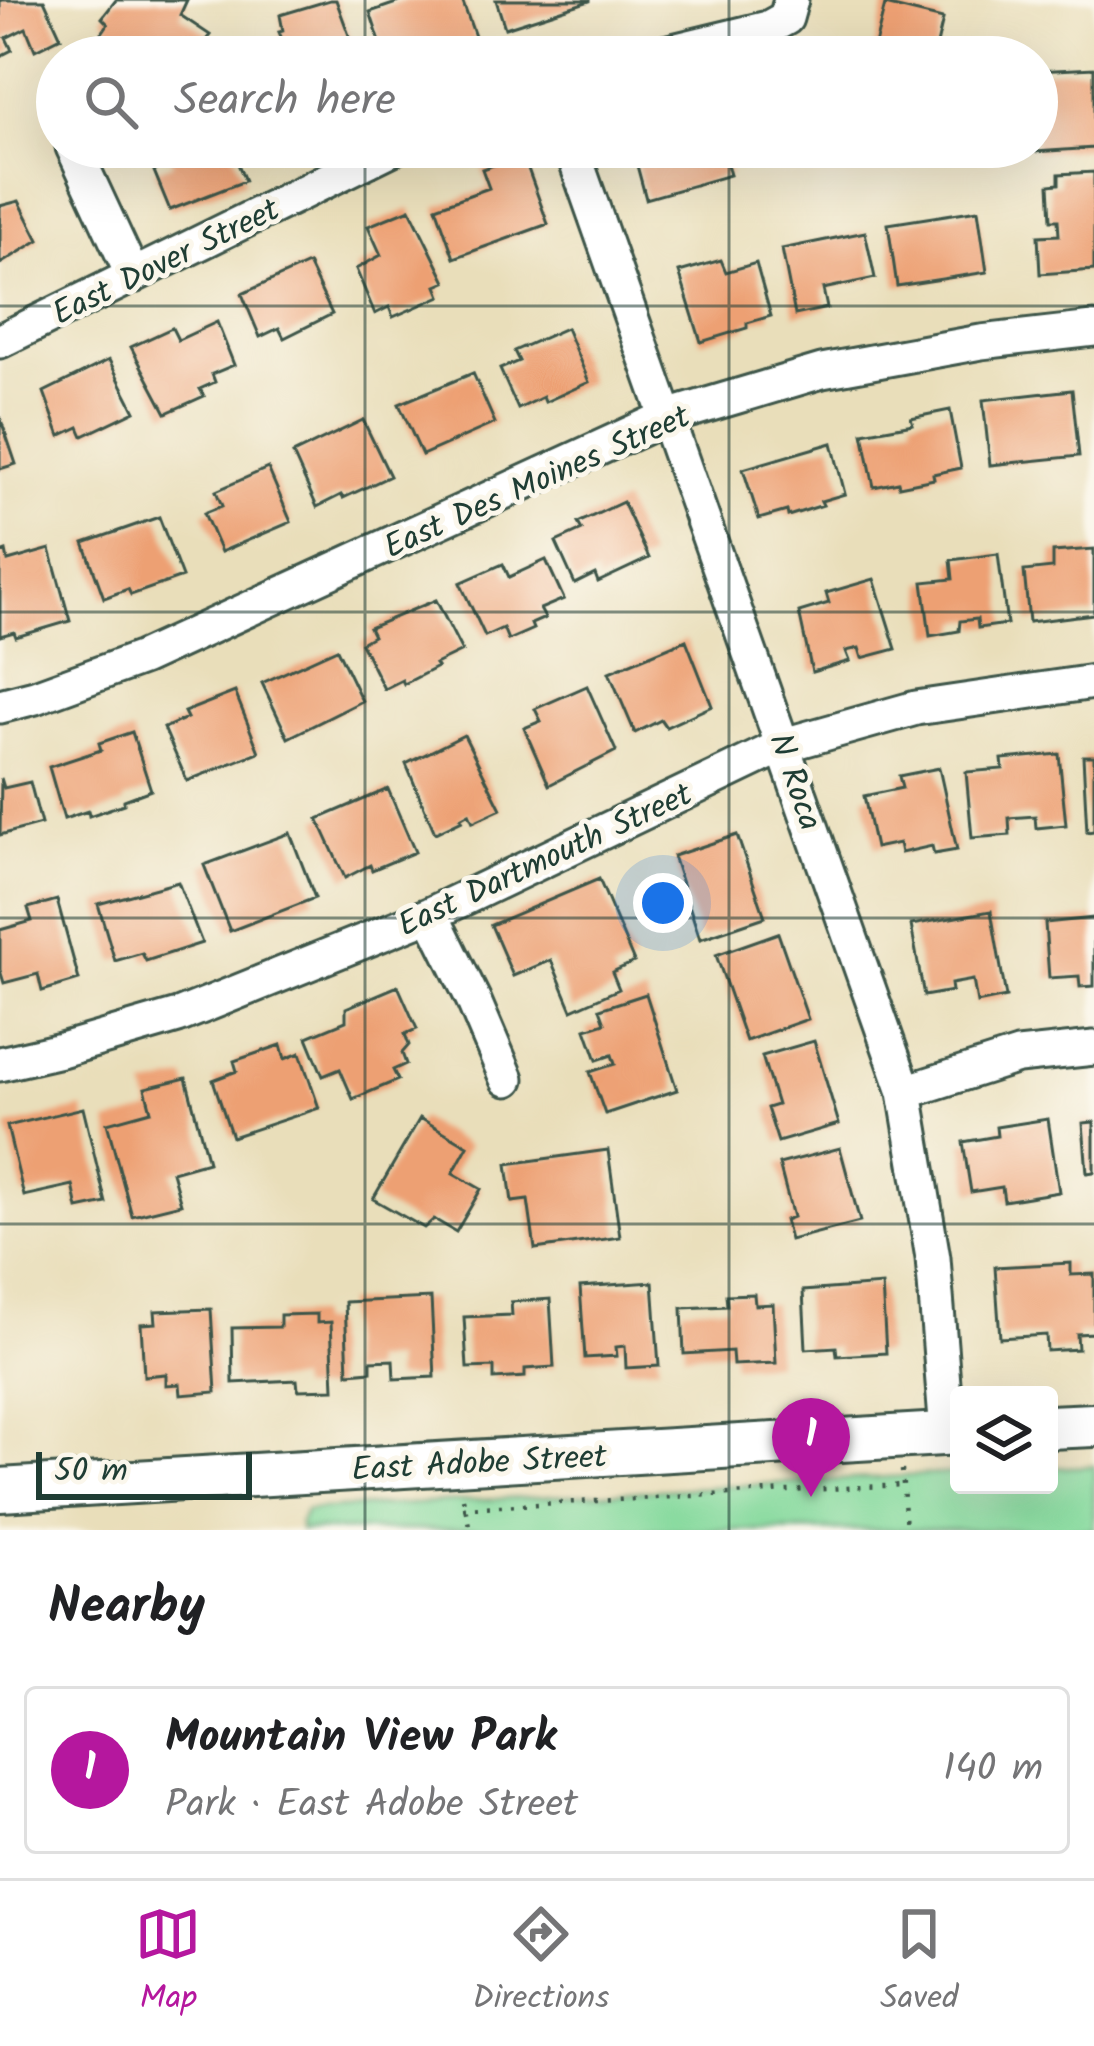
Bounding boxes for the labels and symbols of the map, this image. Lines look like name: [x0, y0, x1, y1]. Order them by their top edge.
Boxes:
street label: East Dover Street: [44, 184, 291, 341]
street label: East Des Moines Street: [376, 391, 700, 575]
street label: N Roca: [752, 726, 835, 838]
street label: East Dartmouth Street: [389, 769, 703, 953]
your location: [633, 873, 693, 933]
pin: 1: [772, 1398, 850, 1497]
street label: East Adobe Street: [350, 1431, 609, 1498]
scale bar: [36, 1446, 252, 1499]

